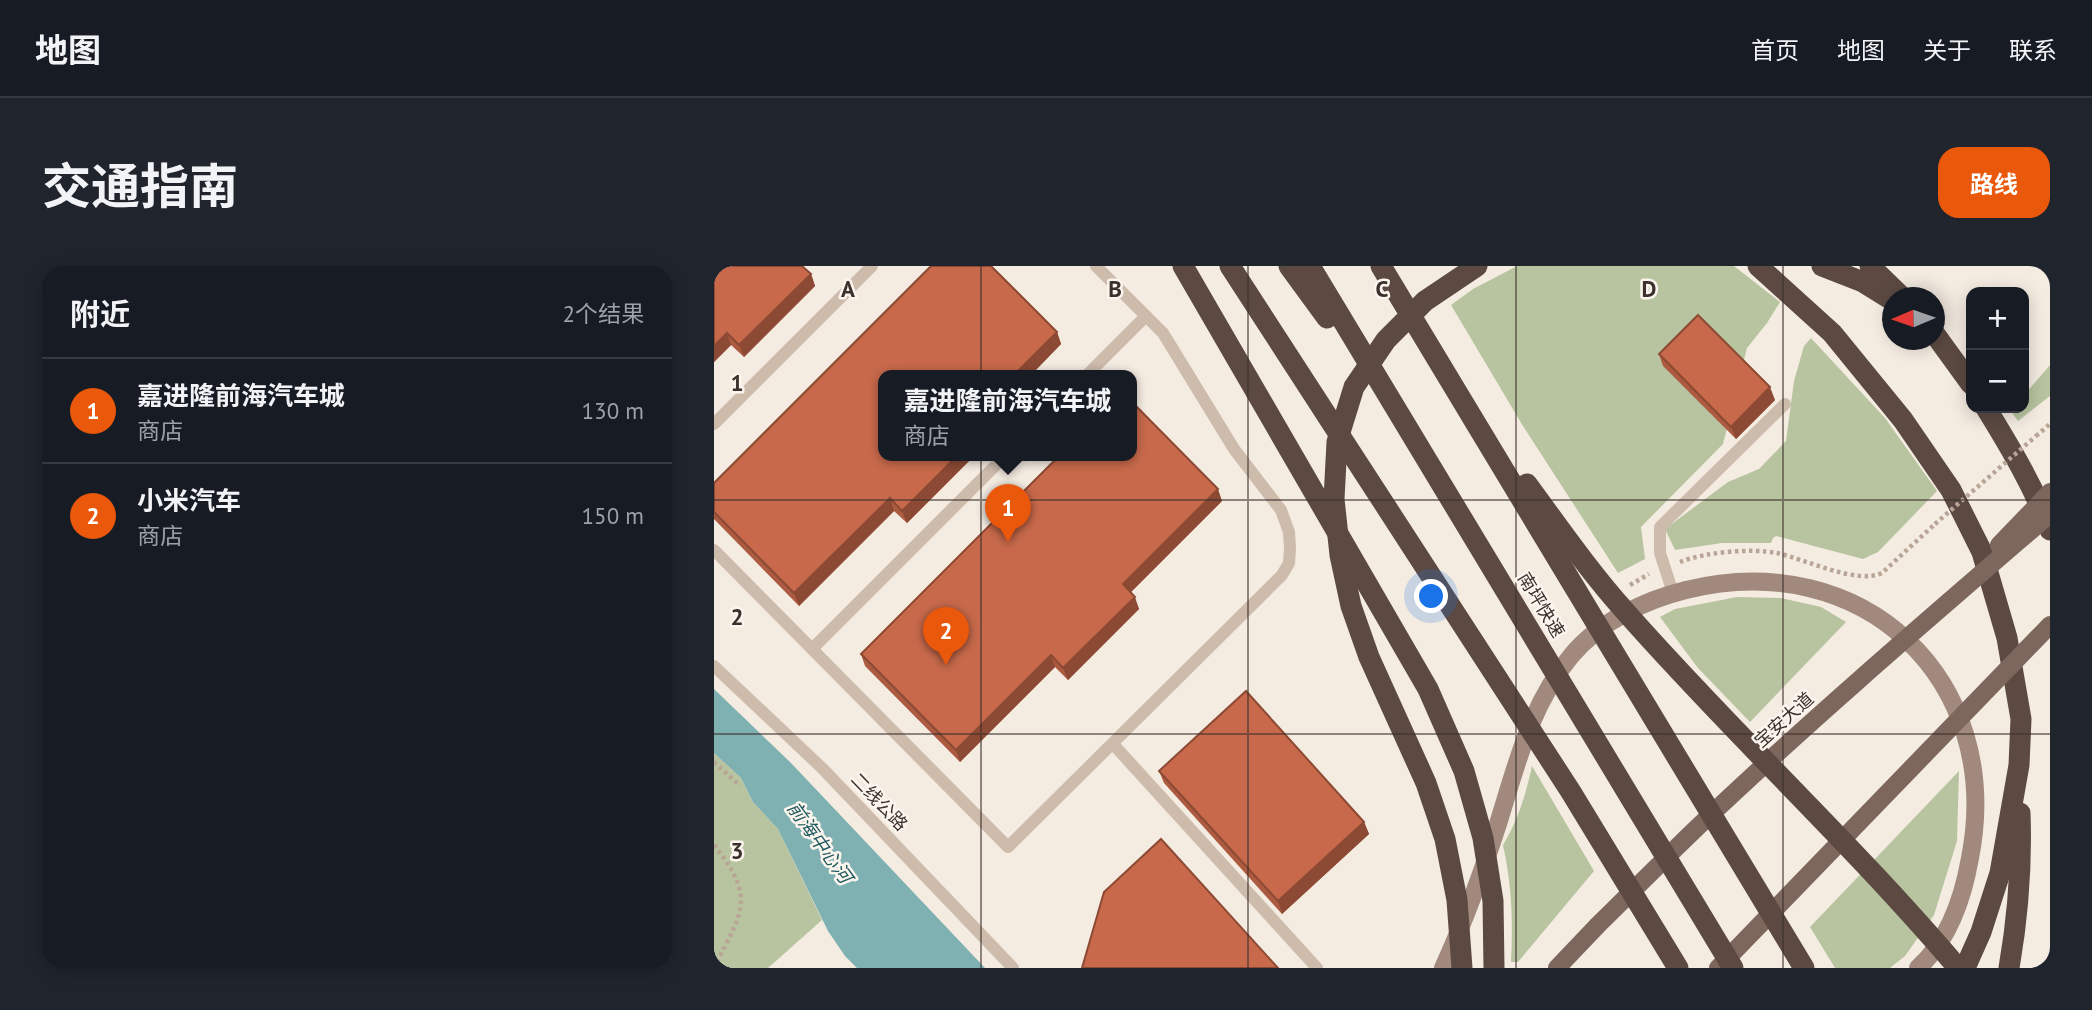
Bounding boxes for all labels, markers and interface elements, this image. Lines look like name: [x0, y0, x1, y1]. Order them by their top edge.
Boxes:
text: 地图: [35, 28, 101, 71]
text: 首页: [1751, 35, 1799, 66]
text: 地图: [1837, 35, 1885, 66]
text: 关于: [1923, 35, 1971, 66]
text: 联系: [2009, 35, 2057, 66]
button: 路线: [1938, 147, 2050, 218]
text: 交通指南: [42, 154, 238, 218]
text: A: [841, 274, 855, 303]
text: B: [1108, 274, 1122, 303]
text: C: [1376, 274, 1389, 303]
text: D: [1642, 274, 1656, 303]
north arrow: [1882, 287, 1945, 350]
map controls: [1966, 287, 2029, 413]
button: +: [1966, 287, 2029, 350]
text: 附近: [70, 294, 130, 333]
text: 2个结果: [562, 299, 644, 328]
button: −: [1966, 350, 2029, 413]
text: 1: [730, 368, 744, 397]
popup: [878, 370, 1137, 461]
text: 嘉进隆前海汽车城: [137, 379, 345, 412]
text: 嘉进隆前海汽车城: [903, 384, 1112, 417]
text: 1: [86, 396, 100, 425]
text: 130 m: [582, 396, 644, 425]
text: 商店: [137, 416, 183, 445]
text: 商店: [903, 421, 949, 450]
text: 小米汽车: [137, 484, 241, 517]
pin: 1: [985, 484, 1031, 542]
text: 2: [86, 501, 100, 530]
text: 150 m: [582, 501, 644, 530]
text: 商店: [137, 521, 183, 550]
street label: 南坪快速: [1513, 568, 1570, 642]
your location: [1414, 579, 1448, 613]
text: 2: [730, 602, 744, 631]
pin: 2: [923, 607, 969, 665]
street label: 宝安大道: [1749, 687, 1818, 752]
street label: 二线公路: [846, 768, 913, 836]
water label: 前海中心河: [782, 797, 860, 891]
text: 3: [730, 836, 744, 865]

